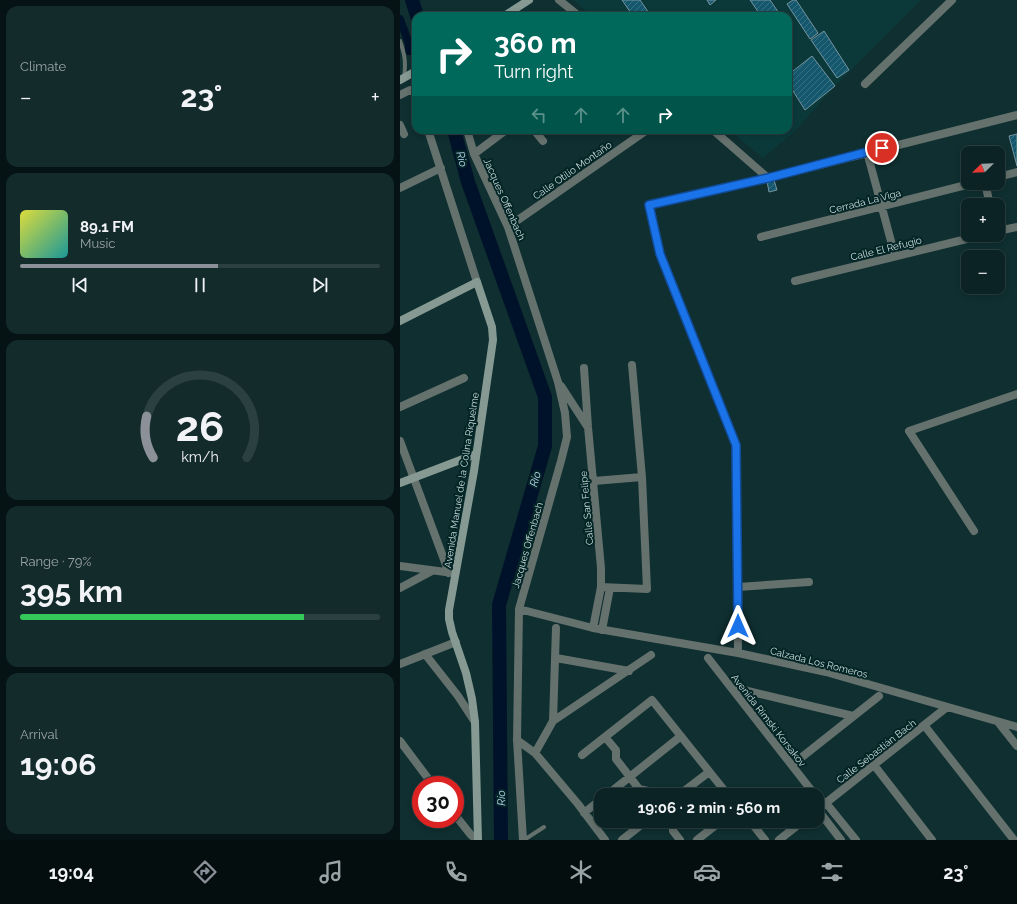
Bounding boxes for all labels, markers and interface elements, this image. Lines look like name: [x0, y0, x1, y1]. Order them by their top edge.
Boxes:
text: 360 m: [494, 27, 577, 60]
icon: right: [428, 28, 480, 80]
text: Climate: [20, 59, 66, 74]
text: Turn right: [494, 61, 573, 82]
text: 23°: [180, 79, 222, 114]
text: −: [20, 84, 32, 110]
text: +: [371, 84, 380, 110]
icon: left: [528, 104, 550, 126]
icon: ahead: [570, 104, 592, 126]
icon: ahead: [612, 104, 634, 126]
icon: right: [654, 104, 676, 126]
pin: [865, 131, 899, 165]
icon: arrive: [871, 137, 893, 159]
street label: Calle Otilio Montaño: [531, 139, 614, 202]
north arrow: [961, 146, 1005, 190]
map controls: [961, 146, 1005, 294]
water label: Río: [453, 150, 470, 168]
street label: Jacques Offenbach: [481, 156, 528, 242]
street label: Cerrada La Viga: [828, 187, 902, 216]
button: +: [961, 198, 1005, 242]
text: 89.1 FM: [80, 218, 134, 236]
street label: Calle El Refugio: [849, 234, 923, 263]
text: Music: [80, 236, 115, 251]
button: −: [961, 250, 1005, 294]
icon: previous: [69, 274, 91, 296]
icon: pause: [189, 274, 211, 296]
icon: next: [309, 274, 331, 296]
street label: Avenida Manuel de la Colina Riquelme: [442, 391, 481, 569]
text: 26: [176, 402, 224, 451]
text: km/h: [181, 449, 219, 465]
water label: Río: [527, 470, 544, 488]
street label: Calle San Felipe: [578, 470, 595, 546]
street label: Jacques Offenbach: [510, 501, 545, 589]
text: Range · 79%: [20, 554, 92, 569]
text: 395 km: [20, 574, 123, 609]
position arrow: [717, 605, 759, 647]
street label: Calzada Los Romeros: [769, 645, 869, 680]
street label: Avenida Rimski Korsakov: [729, 672, 809, 769]
street label: Calle Sebastián Bach: [835, 717, 918, 786]
text: Arrival: [20, 727, 58, 742]
text: 19:06: [20, 747, 97, 782]
speed limit sign: 30: [412, 776, 464, 828]
water label: Río: [495, 790, 508, 806]
text: 19:06 · 2 min · 560 m: [638, 799, 780, 817]
icon: directions: [191, 858, 219, 886]
icon: music: [317, 858, 345, 886]
icon: phone: [442, 858, 470, 886]
icon: climate: [567, 858, 595, 886]
icon: car: [693, 858, 721, 886]
icon: filters: [818, 858, 846, 886]
text: 19:04: [49, 862, 94, 883]
text: 23°: [943, 862, 968, 883]

